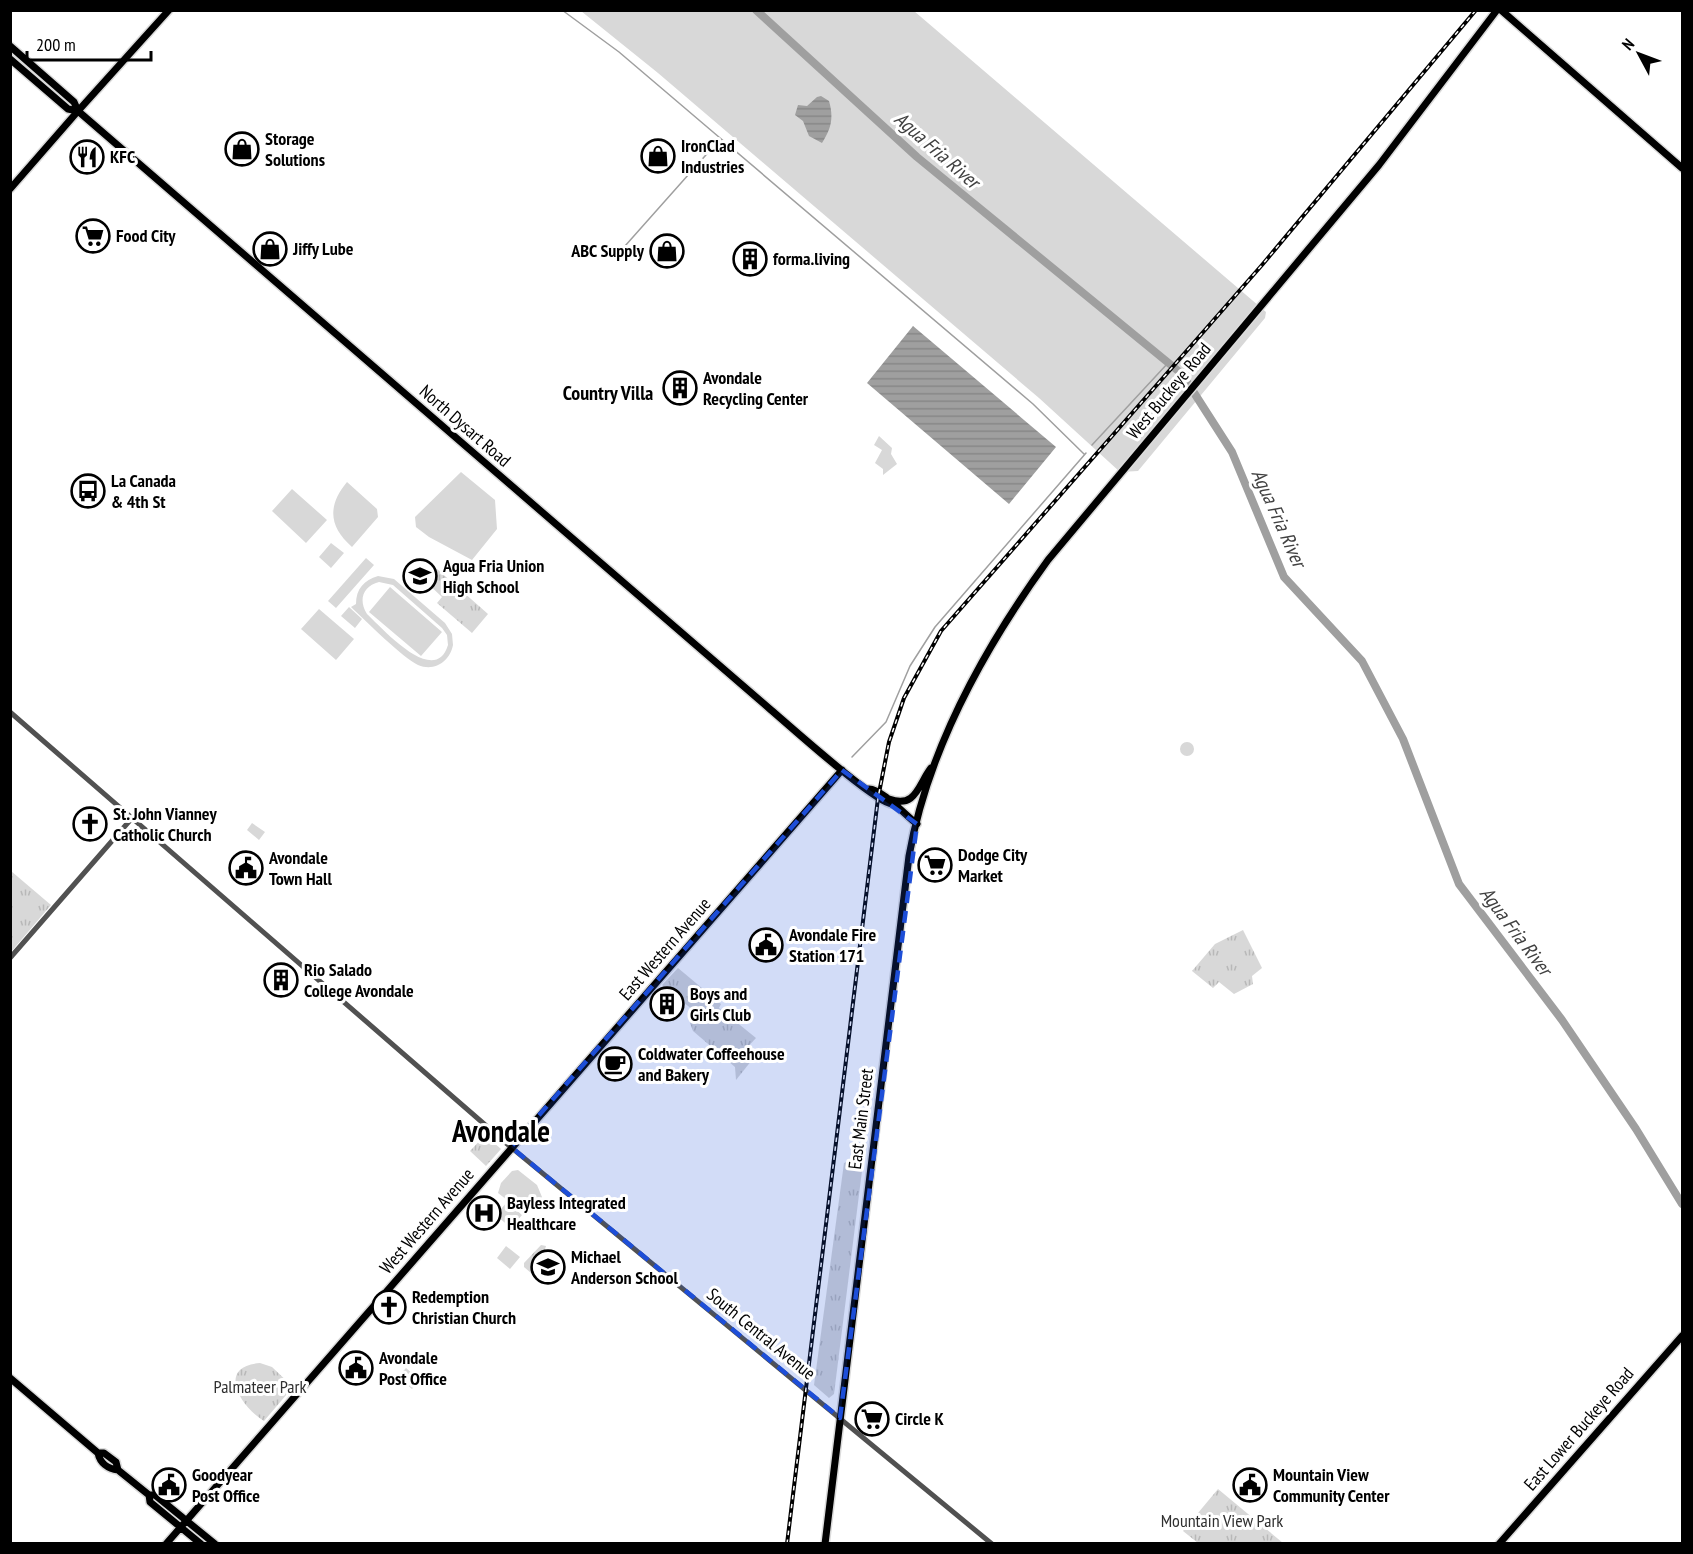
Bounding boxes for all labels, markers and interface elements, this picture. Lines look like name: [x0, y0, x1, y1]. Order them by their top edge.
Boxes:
scale bar: [27, 24, 152, 62]
north arrow: [1609, 24, 1669, 84]
text: 200 m: [36, 33, 76, 56]
text: N: [1617, 34, 1638, 54]
water label: Agua Fria River: [889, 106, 987, 196]
place label: Storage Solutions: [265, 127, 325, 171]
shop icon: Storage Solutions: [224, 131, 260, 167]
place label: IronClad Industries: [681, 134, 744, 178]
shop icon: IronClad Industries: [640, 138, 676, 174]
restaurant icon: KFC: [69, 139, 105, 175]
place label: KFC: [110, 145, 135, 168]
supermarket icon: Food City: [75, 218, 111, 254]
place label: Food City: [116, 224, 176, 247]
shop icon: Jiffy Lube: [252, 231, 288, 267]
shop icon: ABC Supply: [649, 233, 685, 269]
place label: Jiffy Lube: [292, 237, 354, 260]
place label: ABC Supply: [570, 239, 645, 262]
building icon: forma.living: [732, 241, 768, 277]
place label: forma.living: [773, 247, 850, 270]
street label: West Buckeye Road: [1122, 338, 1216, 444]
place label: Avondale Recycling Center: [702, 366, 809, 410]
building icon: Avondale Recycling Center: [662, 370, 698, 406]
street label: North Dysart Road: [415, 380, 516, 472]
district label: Country Villa: [563, 380, 653, 406]
water label: Agua Fria River: [1246, 465, 1313, 573]
place label: La Canada & 4th St: [111, 469, 176, 513]
bus stop icon: La Canada & 4th St: [70, 473, 106, 509]
place label: Agua Fria Union High School: [442, 554, 544, 598]
school or university icon: Agua Fria Union High School: [402, 558, 438, 594]
place label: St. John Vianney Catholic Church: [113, 802, 217, 846]
church icon: St. John Vianney Catholic Church: [72, 806, 108, 842]
place label: Dodge City Market: [958, 843, 1028, 887]
place label: Avondale Town Hall: [268, 846, 332, 890]
supermarket icon: Dodge City Market: [917, 847, 953, 883]
public building icon: Avondale Town Hall: [228, 850, 264, 886]
water label: Agua Fria River: [1474, 881, 1559, 983]
street label: East Western Avenue: [614, 893, 715, 1005]
place label: Avondale Fire Station 171: [788, 923, 876, 967]
public building icon: Avondale Fire Station 171: [748, 927, 784, 963]
place label: Rio Salado College Avondale: [304, 958, 414, 1002]
building icon: Rio Salado College Avondale: [263, 962, 299, 998]
place label: Boys and Girls Club: [690, 982, 751, 1026]
building icon: Boys and Girls Club: [649, 986, 685, 1022]
place label: Coldwater Coffeehouse and Bakery: [638, 1042, 785, 1086]
cafe icon: Coldwater Coffeehouse and Bakery: [597, 1046, 633, 1082]
street label: East Main Street: [843, 1067, 878, 1171]
district label: Avondale: [451, 1111, 550, 1150]
street label: West Western Avenue: [375, 1163, 479, 1278]
place label: Bayless Integrated Healthcare: [507, 1191, 626, 1235]
hospital icon: Bayless Integrated Healthcare: [466, 1195, 502, 1231]
place label: Michael Anderson School: [570, 1245, 678, 1289]
school or university icon: Michael Anderson School: [530, 1249, 566, 1285]
street label: South Central Avenue: [702, 1283, 820, 1384]
place label: Redemption Christian Church: [412, 1285, 516, 1329]
church icon: Redemption Christian Church: [371, 1289, 407, 1325]
place label: Avondale Post Office: [378, 1346, 447, 1390]
public building icon: Avondale Post Office: [338, 1350, 374, 1386]
street label: East Lower Buckeye Road: [1519, 1362, 1638, 1495]
park label: Palmateer Park: [214, 1375, 306, 1398]
supermarket icon: Circle K: [854, 1401, 890, 1437]
place label: Circle K: [895, 1407, 945, 1430]
place label: Goodyear Post Office: [192, 1463, 260, 1507]
place label: Mountain View Community Center: [1273, 1463, 1390, 1507]
public building icon: Goodyear Post Office: [151, 1467, 187, 1503]
public building icon: Mountain View Community Center: [1232, 1467, 1268, 1503]
park label: Mountain View Park: [1161, 1509, 1283, 1532]

